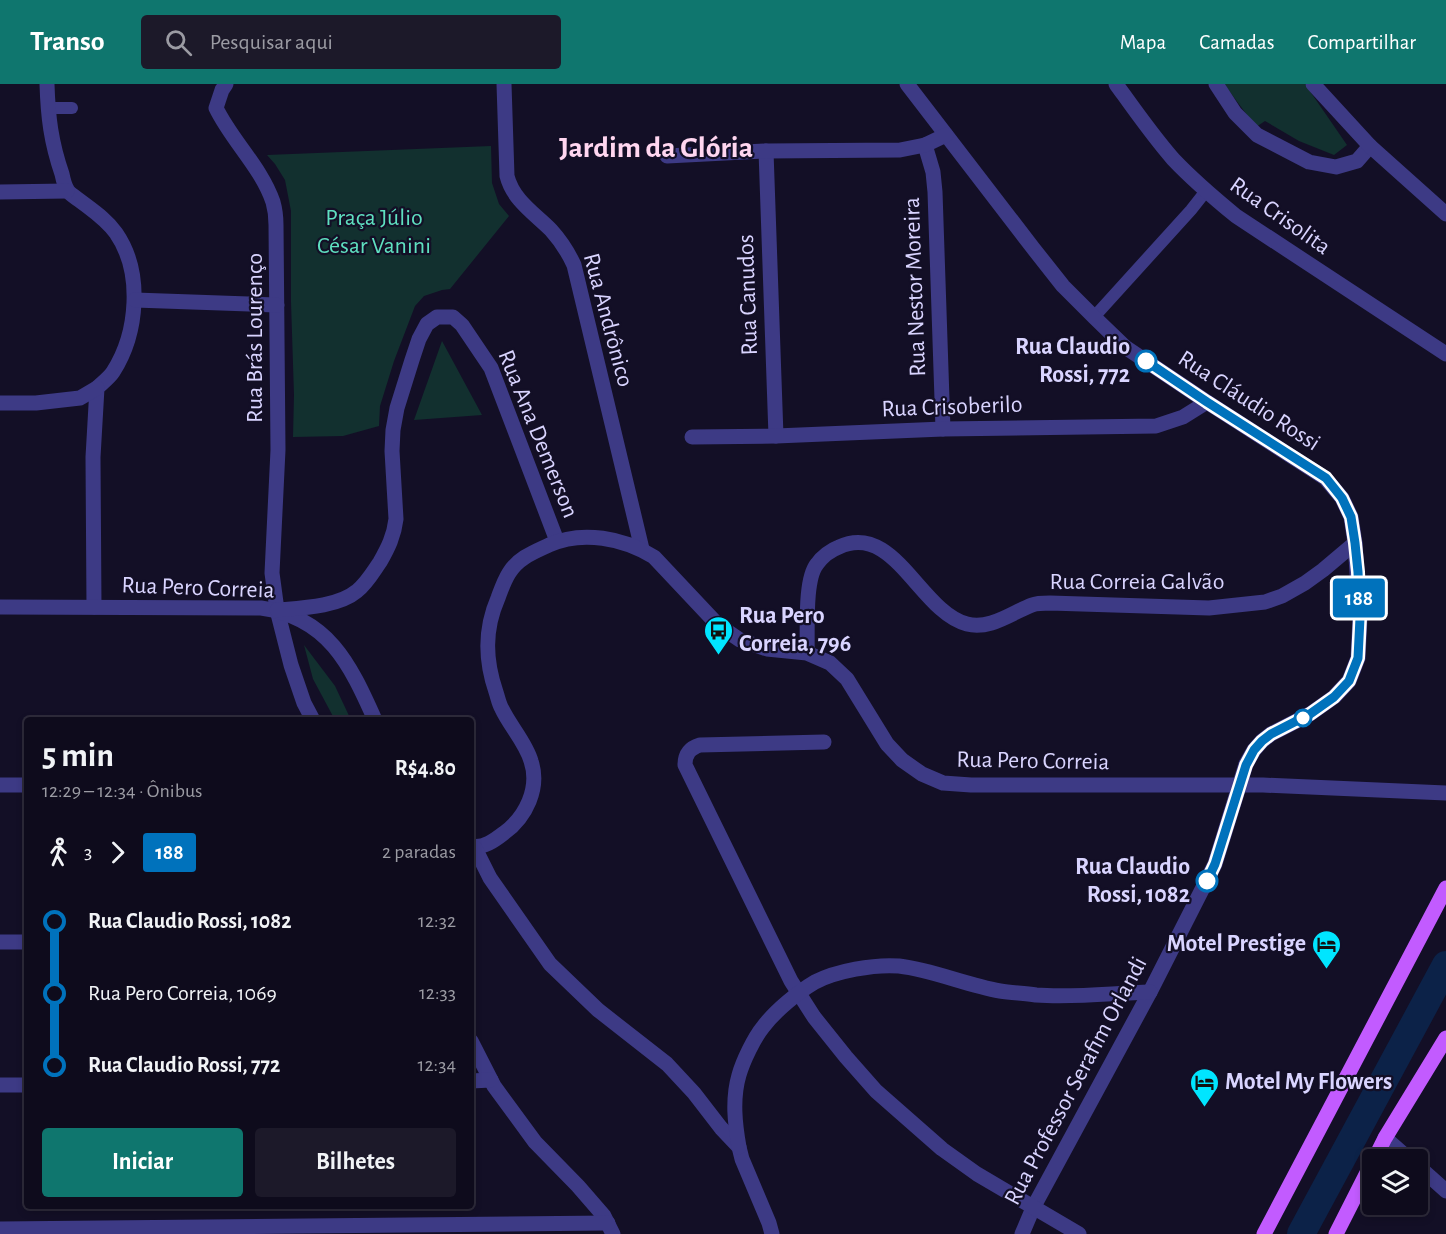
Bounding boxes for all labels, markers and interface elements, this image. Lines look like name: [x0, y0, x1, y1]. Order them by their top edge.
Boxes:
search box: [141, 15, 561, 69]
icon: search: [162, 26, 195, 59]
text: Transo: [30, 28, 105, 56]
text: Pesquisar aqui: [210, 31, 333, 53]
text: Mapa: [1120, 32, 1166, 53]
text: Camadas: [1199, 32, 1274, 53]
text: Compartilhar: [1307, 32, 1416, 53]
district label: Jardim da Glória: [559, 133, 753, 163]
street label: Rua Crisolita: [1225, 173, 1335, 259]
street label: Rua Nestor Moreira: [900, 197, 930, 377]
park label: Praça Júlio César Vanini: [317, 206, 431, 258]
street label: Rua Canudos: [734, 234, 762, 356]
street label: Rua Andrônico: [579, 251, 637, 389]
street label: Rua Brás Lourenço: [243, 253, 267, 423]
place label: Rua Claudio Rossi, 772: [1015, 335, 1130, 387]
street label: Rua Cláudio Rossi: [1174, 346, 1324, 456]
street label: Rua Ana Demerson: [493, 347, 583, 521]
marker: Rua Claudio Rossi, 772: [1135, 350, 1157, 372]
street label: Rua Crisoberilo: [881, 393, 1023, 421]
street label: Rua Correia Galvão: [1050, 570, 1224, 594]
street label: Rua Pero Correia: [121, 573, 275, 603]
line badge: 188: [1324, 578, 1394, 618]
text: 188: [1345, 588, 1373, 609]
place label: Rua Pero Correia, 796: [739, 604, 851, 656]
bus stop icon: Rua Pero Correia, 796: [702, 614, 734, 656]
unlabelled marker: [1294, 709, 1312, 727]
text: 5 min: [42, 740, 114, 773]
street label: Rua Pero Correia: [956, 748, 1110, 774]
text: R$4.80: [395, 757, 456, 779]
text: 12:29 – 12:34 · Ônibus: [42, 781, 203, 801]
icon: walk: [42, 836, 75, 869]
icon: forward: [101, 836, 134, 869]
text: 3: [84, 842, 92, 862]
text: 188: [155, 842, 184, 863]
text: 2 paradas: [382, 842, 456, 862]
place label: Rua Claudio Rossi, 1082: [1075, 855, 1190, 907]
marker: Rua Claudio Rossi, 1082: [1196, 870, 1218, 892]
text: Rua Claudio Rossi, 1082: [88, 910, 292, 932]
text: 12:32: [418, 911, 456, 931]
hotel icon: Motel Prestige: [1311, 928, 1343, 970]
place label: Motel Prestige: [1167, 932, 1306, 956]
street label: Rua Professor Serafim Orlandi: [1000, 953, 1152, 1209]
text: Rua Pero Correia, 1069: [88, 982, 277, 1004]
text: 12:33: [419, 983, 456, 1003]
text: Rua Claudio Rossi, 772: [88, 1054, 280, 1076]
text: 12:34: [418, 1055, 456, 1075]
hotel icon: Motel My Flowers: [1188, 1066, 1220, 1108]
place label: Motel My Flowers: [1225, 1070, 1392, 1094]
button: Iniciar: [42, 1128, 243, 1197]
button: Bilhetes: [255, 1128, 456, 1197]
map controls: [1362, 1149, 1428, 1215]
button: layers: [1362, 1149, 1428, 1215]

